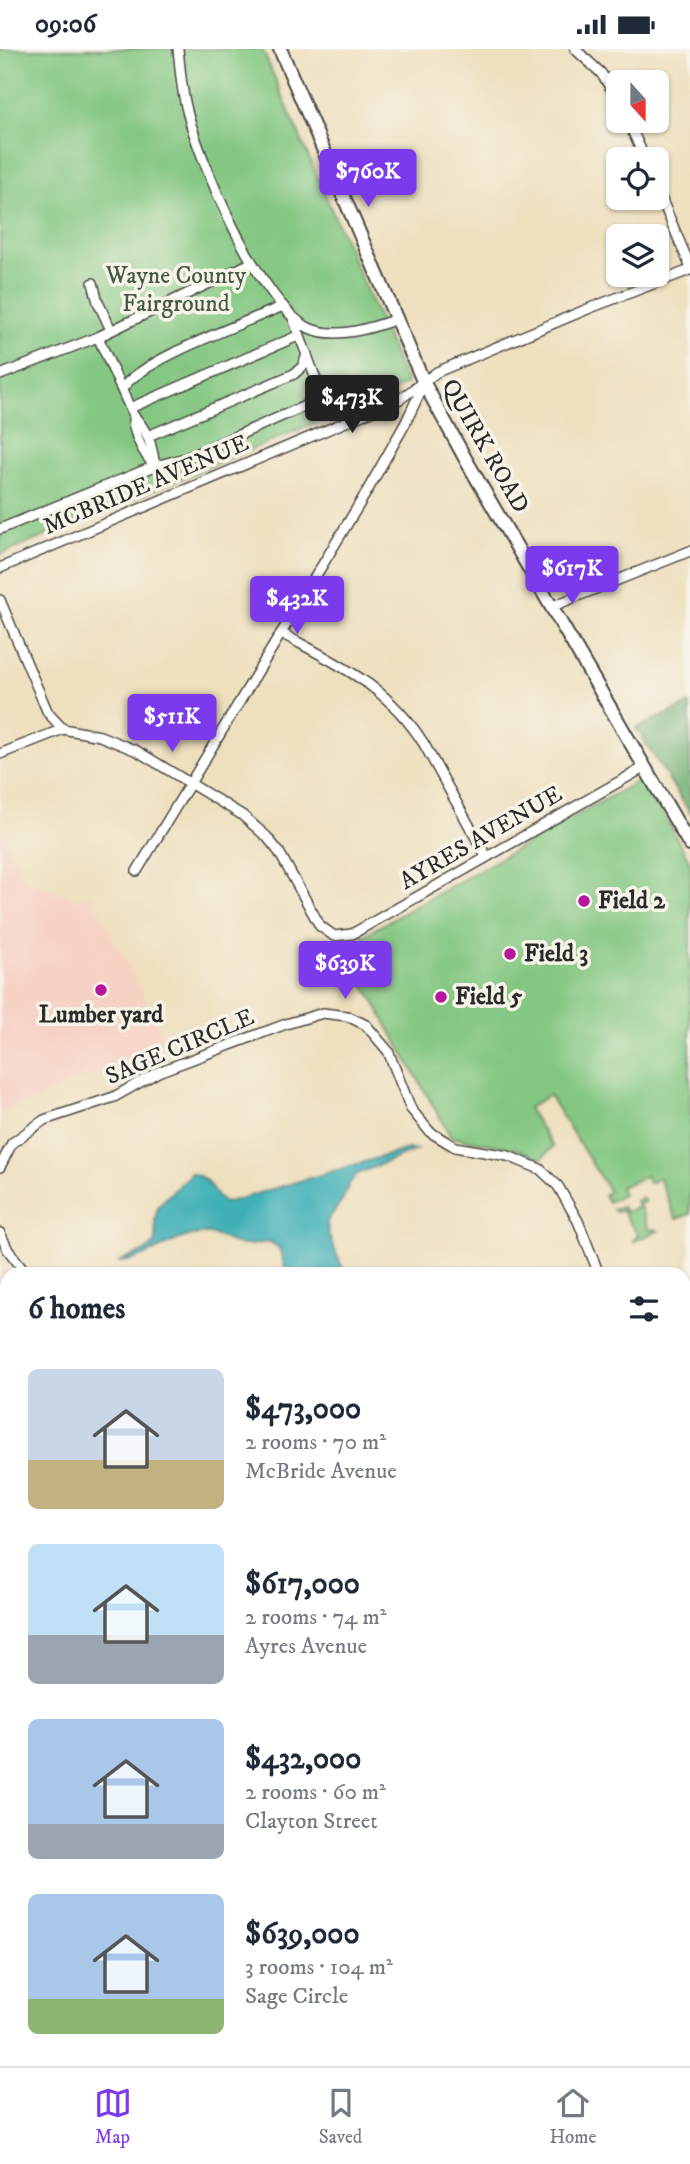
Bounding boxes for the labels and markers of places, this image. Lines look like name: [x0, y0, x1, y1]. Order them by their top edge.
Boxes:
pin: $760K: [319, 149, 417, 209]
pin: $473K: [303, 375, 401, 435]
pin: $617K: [523, 547, 621, 606]
pin: $432K: [248, 577, 346, 636]
pin: $511K: [123, 695, 221, 754]
place label: Field 2: [598, 886, 666, 916]
marker: Field 2: [576, 893, 592, 909]
place label: Field 3: [524, 939, 588, 969]
pin: $639K: [296, 941, 394, 1001]
marker: Field 3: [502, 946, 518, 962]
marker: Lumber yard: [93, 982, 109, 998]
place label: Field 5: [455, 982, 522, 1012]
marker: Field 5: [433, 989, 449, 1005]
place label: Lumber yard: [39, 1000, 164, 1030]

